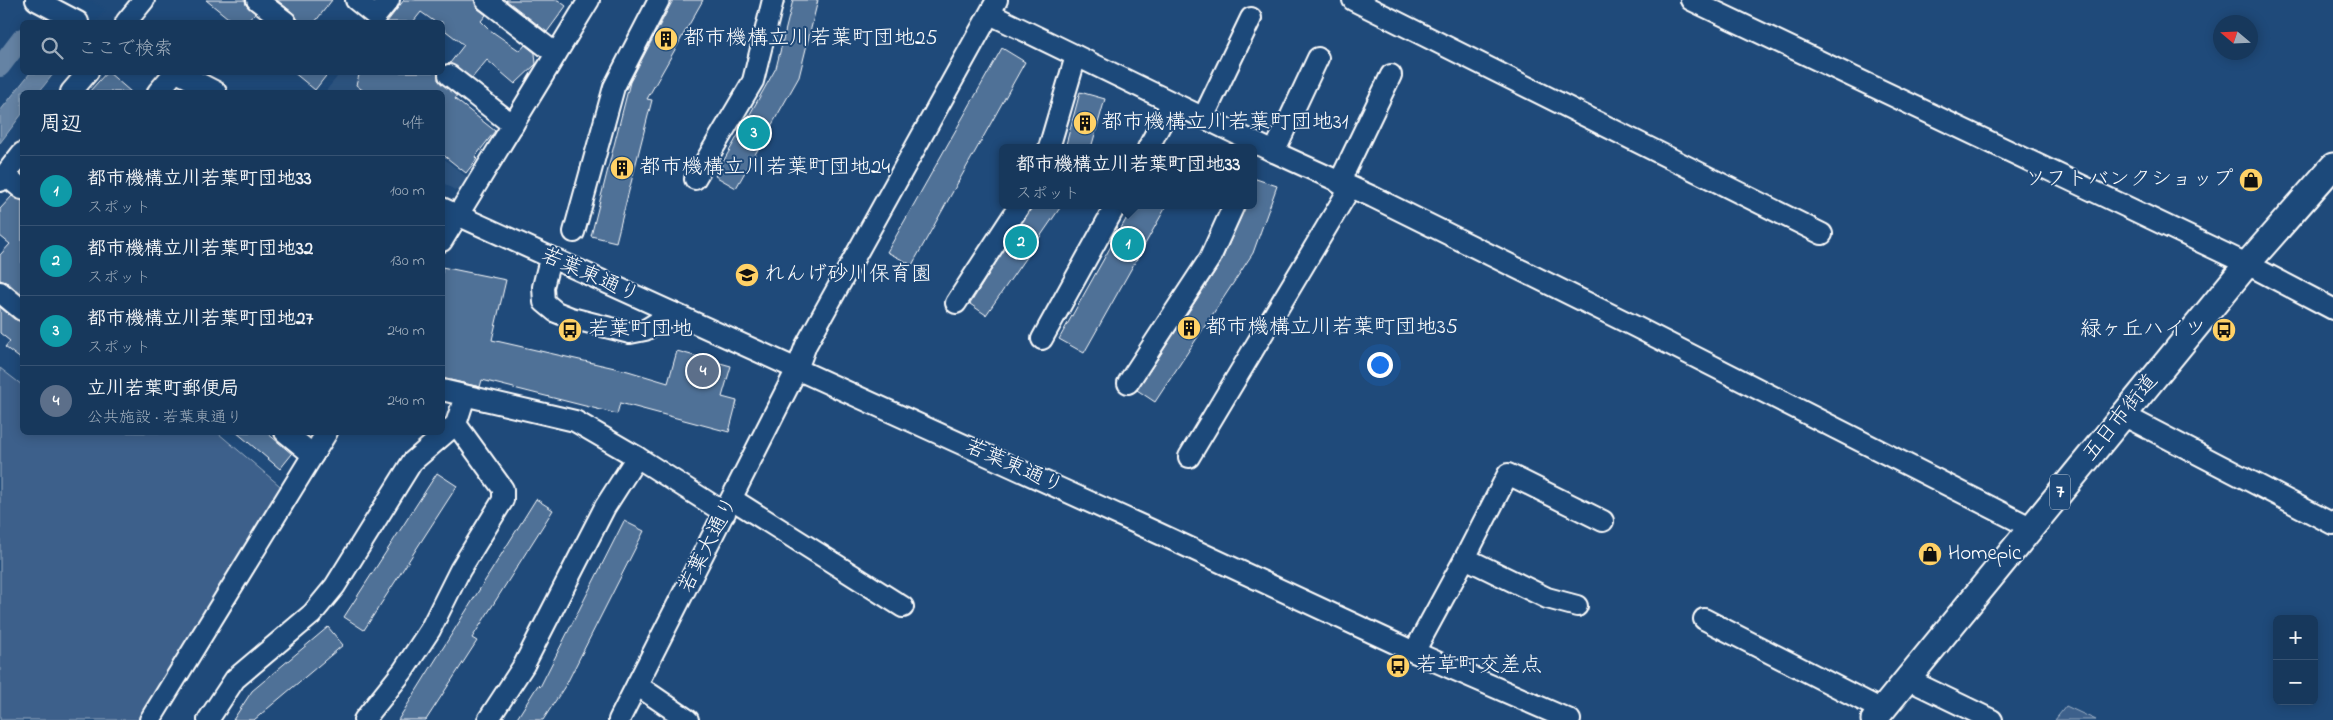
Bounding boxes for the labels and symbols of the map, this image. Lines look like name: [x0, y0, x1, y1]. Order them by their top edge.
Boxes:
north arrow: [2213, 15, 2258, 60]
place label: 都市機構立川若葉町団地25: [684, 24, 937, 54]
building icon: 都市機構立川若葉町団地25: [653, 26, 679, 52]
place label: 都市機構立川若葉町団地31: [1102, 108, 1349, 138]
building icon: 都市機構立川若葉町団地31: [1072, 110, 1098, 136]
pin: 3: [738, 114, 770, 152]
place label: 都市機構立川若葉町団地24: [640, 153, 890, 183]
building icon: 都市機構立川若葉町団地24: [609, 155, 635, 181]
place label: ソフトバンクショップ: [2025, 165, 2234, 195]
shop icon: ソフトバンクショップ: [2238, 167, 2264, 193]
pin: 2: [1005, 223, 1037, 261]
pin: 1: [1112, 225, 1144, 263]
street label: 若葉東通り: [536, 241, 644, 311]
place label: れんげ砂川保育園: [764, 260, 932, 290]
school or university icon: れんげ砂川保育園: [734, 262, 760, 288]
place label: 都市機構立川若葉町団地35: [1206, 313, 1458, 343]
place label: 若葉町団地: [588, 315, 693, 345]
building icon: 都市機構立川若葉町団地35: [1176, 315, 1202, 341]
place label: 緑ヶ丘ハイツ: [2080, 315, 2206, 345]
bus stop icon: 若葉町団地: [557, 317, 583, 343]
bus stop icon: 緑ヶ丘ハイツ: [2211, 317, 2237, 343]
pin: 4: [687, 352, 719, 390]
your location: [1367, 352, 1393, 378]
street label: 五日市街道: [2076, 368, 2166, 468]
street label: 若葉東通り: [960, 432, 1068, 502]
road number: 7: [2050, 474, 2070, 510]
street label: 若葉大通り: [672, 491, 746, 599]
place label: Homepic: [1948, 539, 2022, 569]
shop icon: Homepic: [1917, 541, 1943, 567]
place label: 若草町交差点: [1416, 651, 1542, 681]
bus stop icon: 若草町交差点: [1385, 653, 1411, 679]

